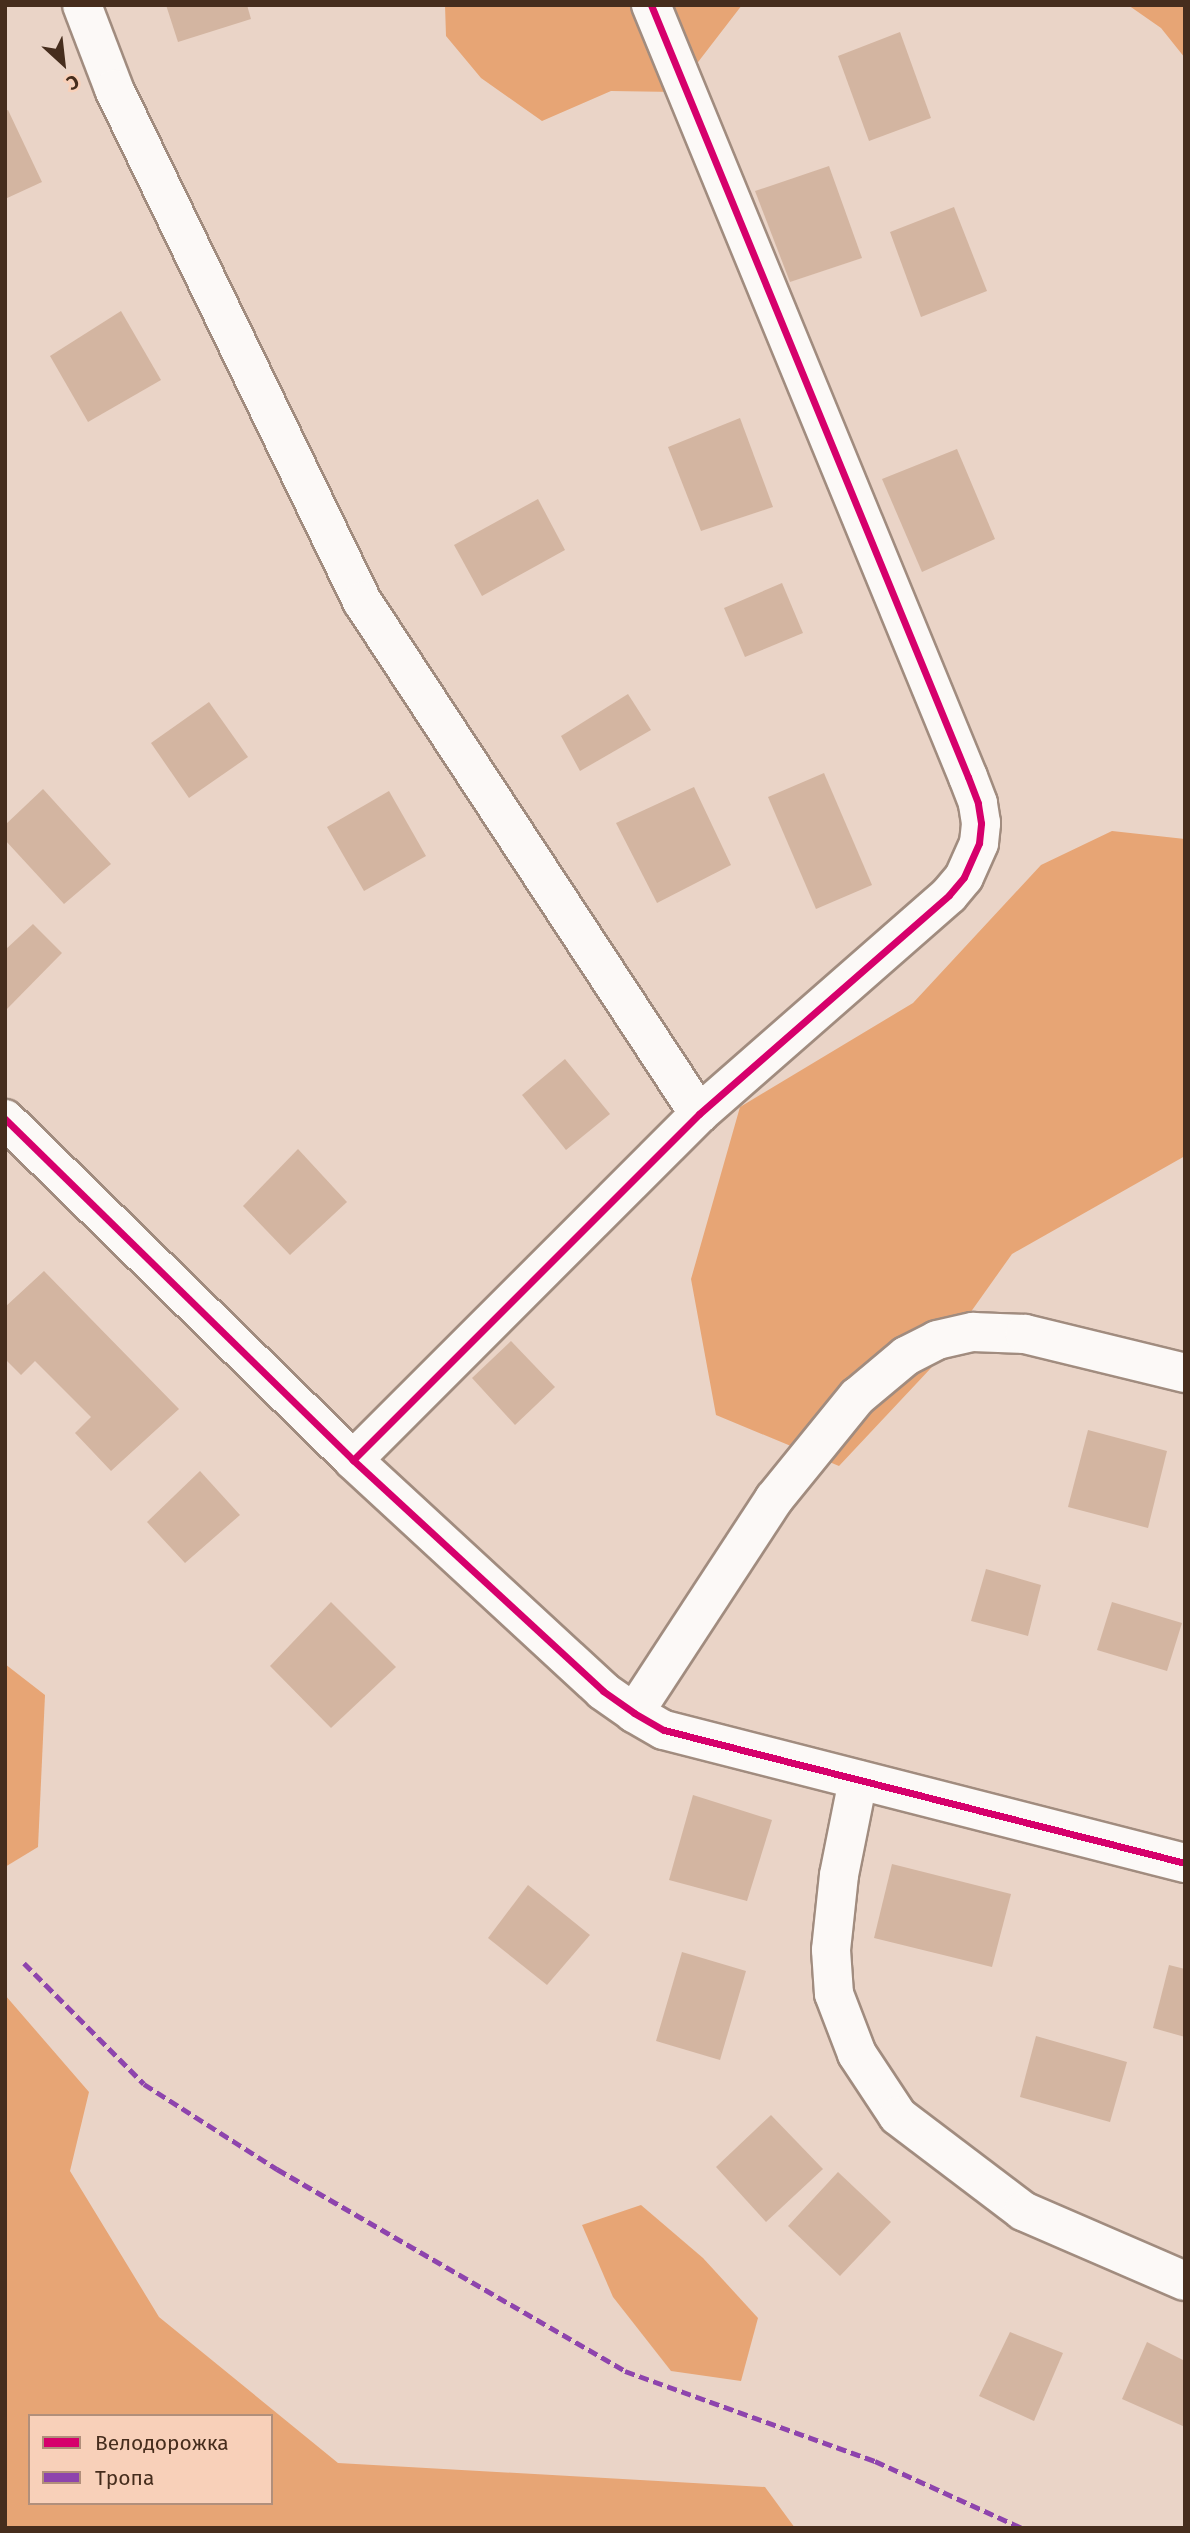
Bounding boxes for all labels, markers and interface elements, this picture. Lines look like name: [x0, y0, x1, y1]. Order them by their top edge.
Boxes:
north arrow: [28, 28, 98, 98]
text: С: [63, 69, 83, 95]
legend: [28, 2414, 273, 2505]
text: Велодорожка: [95, 2430, 229, 2456]
text: Тропа: [95, 2465, 154, 2491]

